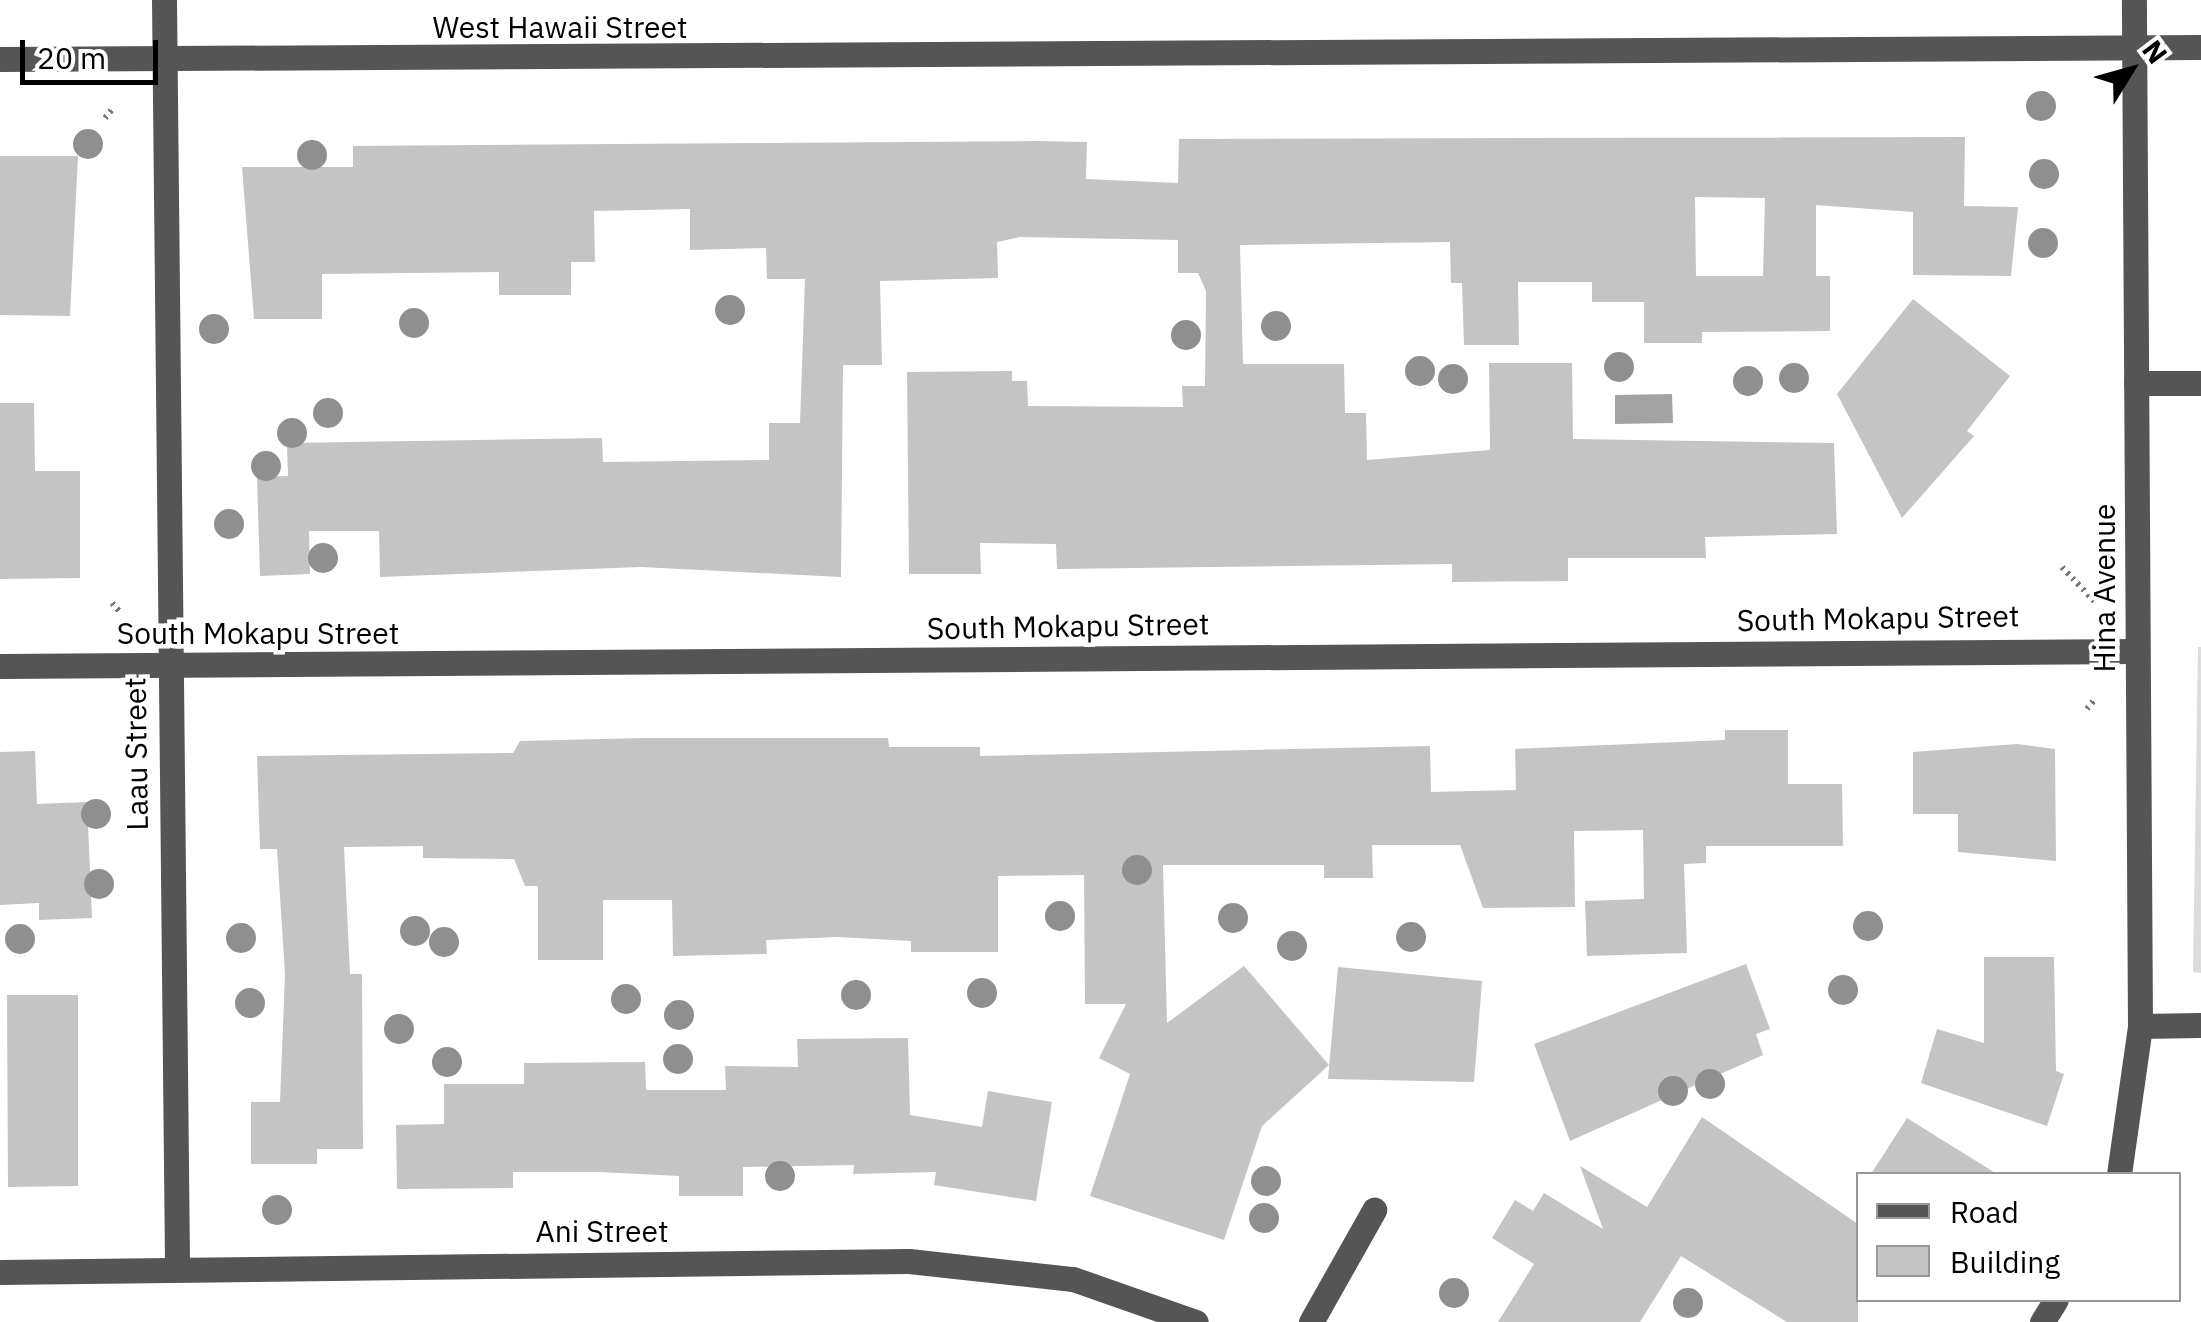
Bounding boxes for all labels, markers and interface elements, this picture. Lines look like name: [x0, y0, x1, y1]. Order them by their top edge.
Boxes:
street label: West Hawaii Street: [432, 9, 688, 45]
scale bar: [25, 20, 162, 82]
north arrow: [2081, 20, 2181, 120]
text: N: [2134, 32, 2176, 71]
text: 20 m: [37, 38, 106, 77]
street label: Hina Avenue: [2086, 503, 2122, 673]
street label: South Mokapu Street: [1736, 598, 2020, 638]
street label: South Mokapu Street: [926, 606, 1210, 646]
street label: South Mokapu Street: [117, 615, 399, 651]
street label: Laau Street: [117, 677, 155, 831]
legend: [1856, 1172, 2181, 1302]
text: Road: [1950, 1192, 2019, 1231]
street label: Ani Street: [535, 1213, 669, 1249]
text: Building: [1950, 1242, 2060, 1281]

